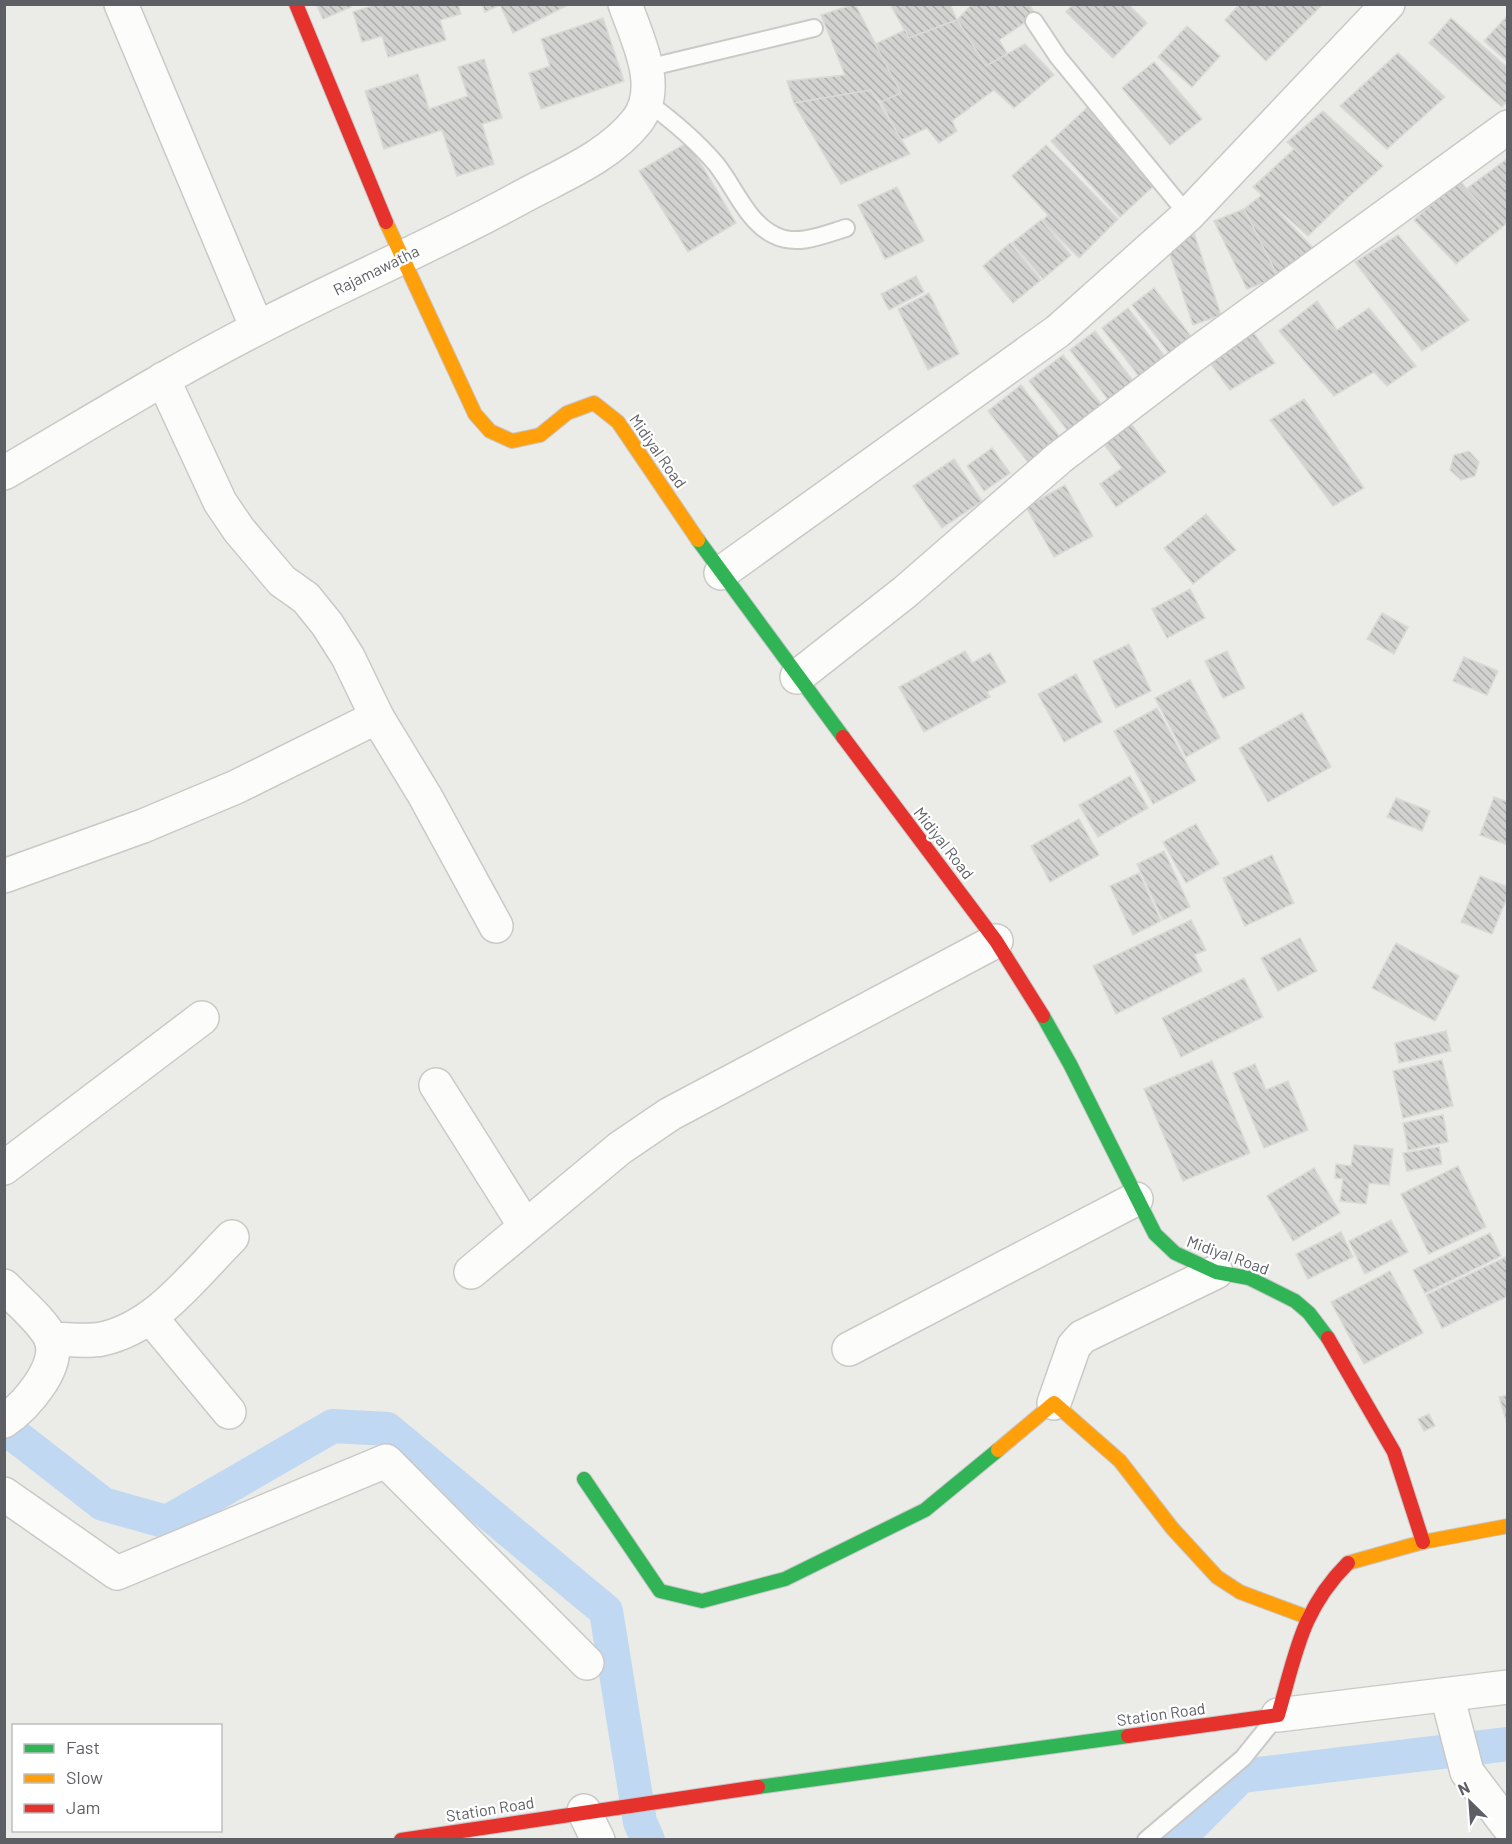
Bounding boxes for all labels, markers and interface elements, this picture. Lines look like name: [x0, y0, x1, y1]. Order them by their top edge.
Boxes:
street label: Rajamawatha: [330, 241, 422, 299]
street label: Midiyal Road: [626, 410, 691, 491]
street label: Midiyal Road: [910, 803, 978, 882]
street label: Midiyal Road: [1185, 1231, 1272, 1278]
street label: Station Road: [1115, 1698, 1206, 1729]
legend: [12, 1724, 222, 1832]
text: Fast: [66, 1736, 100, 1758]
text: Slow: [66, 1766, 103, 1788]
north arrow: [1440, 1772, 1500, 1832]
text: N: [1455, 1777, 1472, 1799]
street label: Station Road: [444, 1792, 535, 1825]
text: Jam: [66, 1796, 100, 1818]

